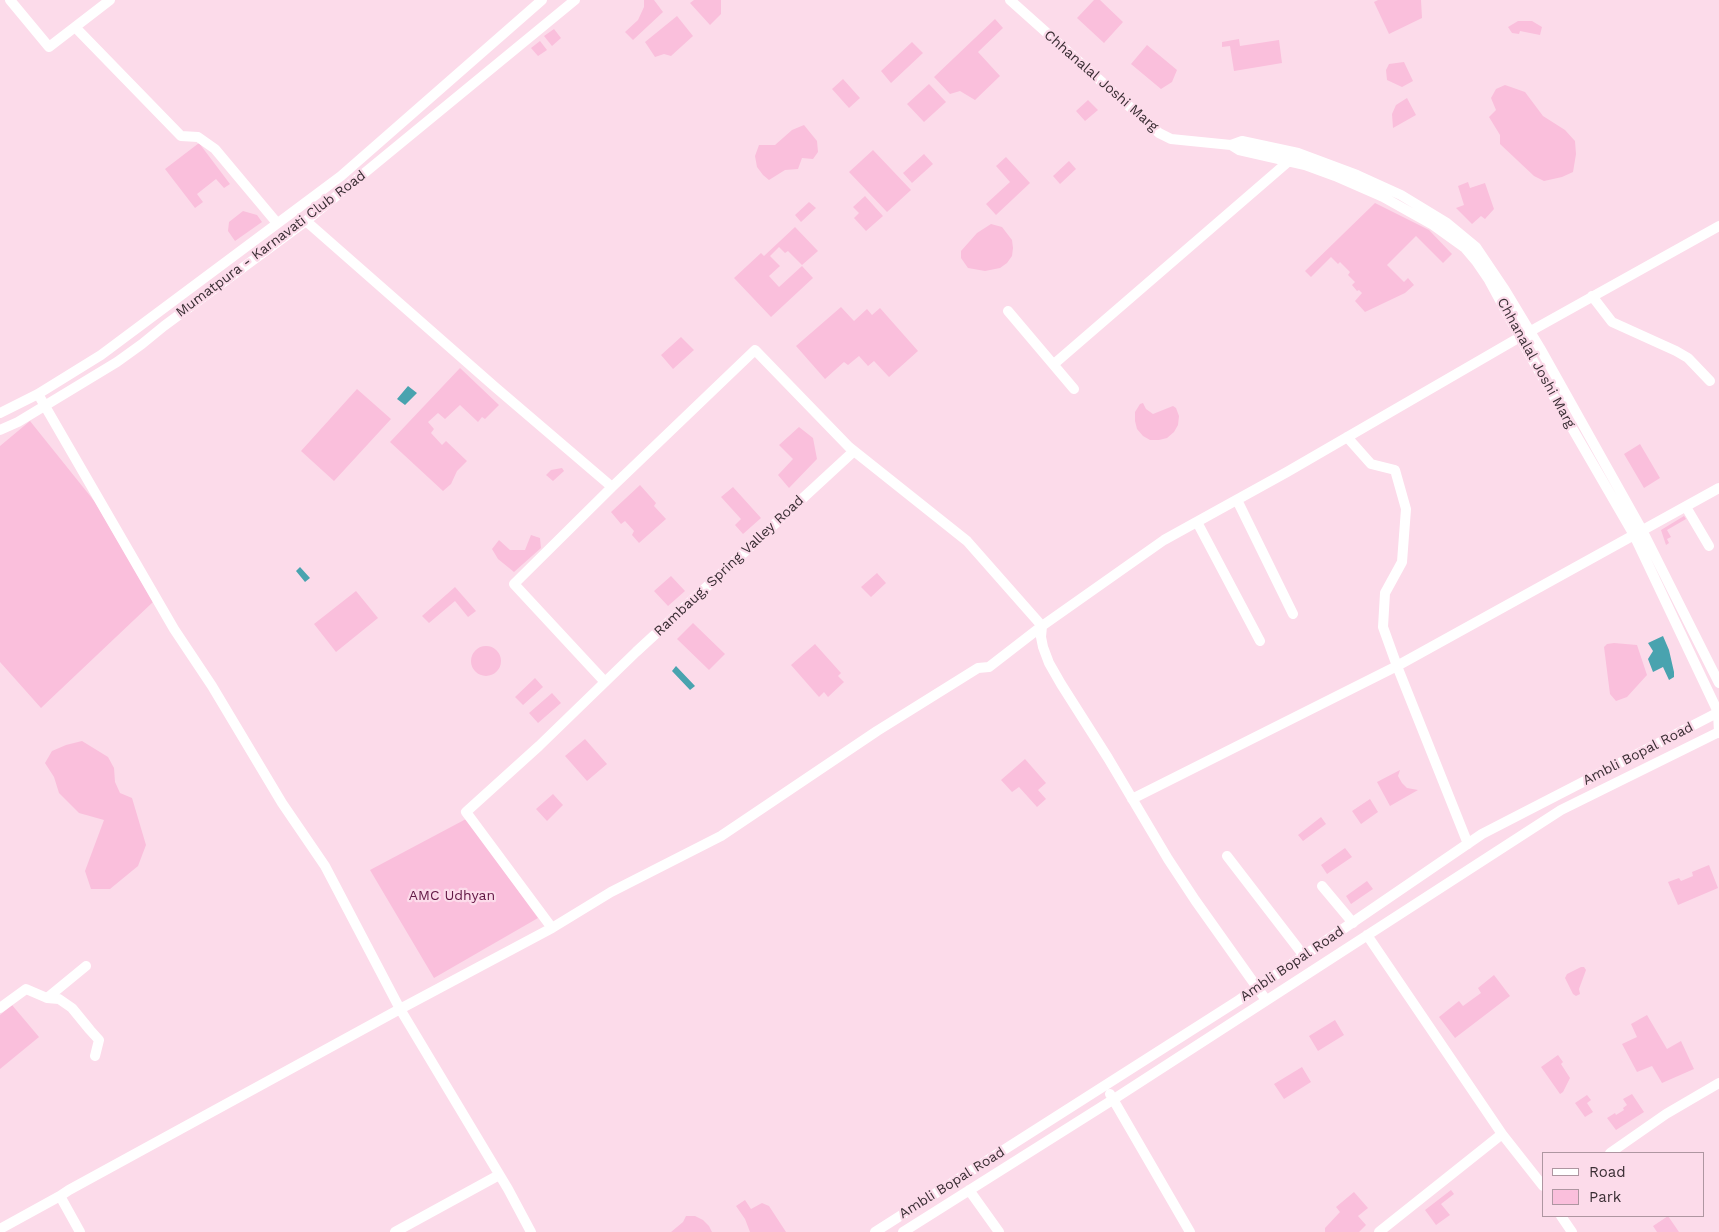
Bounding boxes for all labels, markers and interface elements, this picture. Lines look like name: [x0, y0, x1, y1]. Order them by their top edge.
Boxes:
street label: Chhanalal Joshi Marg: [1040, 27, 1162, 135]
street label: Mumatpura - Karnavati Club Road: [173, 167, 369, 321]
street label: Chhanalal Joshi Marg: [1493, 295, 1579, 431]
street label: Rambaug, Spring Valley Road: [651, 492, 807, 640]
street label: Ambli Bopal Road: [1580, 719, 1696, 789]
park label: AMC Udhyan: [409, 888, 495, 904]
street label: Ambli Bopal Road: [1237, 923, 1347, 1005]
street label: Ambli Bopal Road: [896, 1144, 1008, 1222]
legend: [1542, 1152, 1704, 1217]
text: Road: [1589, 1163, 1626, 1181]
text: Park: [1589, 1188, 1621, 1206]

